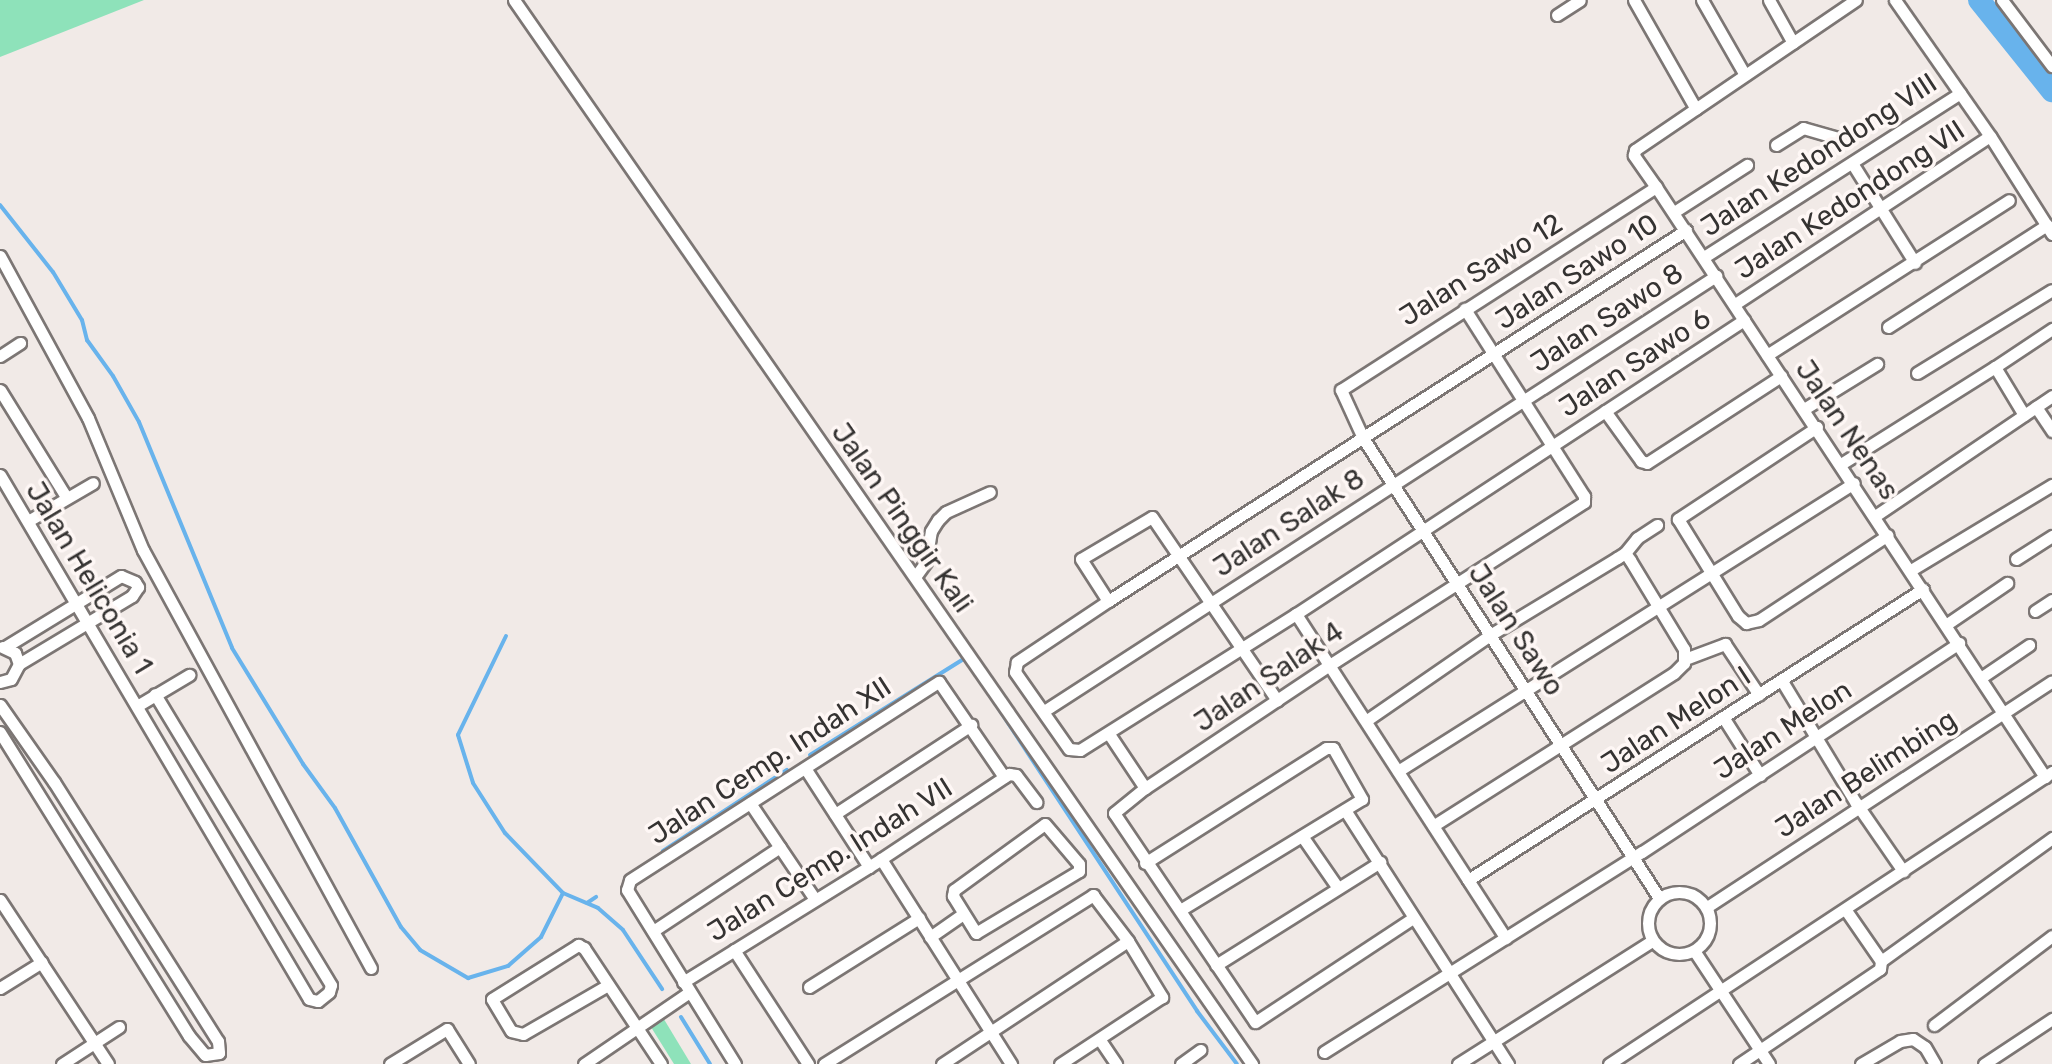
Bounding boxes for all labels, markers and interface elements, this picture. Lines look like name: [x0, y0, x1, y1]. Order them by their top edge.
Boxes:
street label: Jalan Kedondong VIII: [1694, 66, 1944, 244]
street label: Jalan Kedondong VII: [1729, 113, 1971, 287]
street label: Jalan Sawo 12: [1393, 207, 1569, 333]
street label: Jalan Sawo 10: [1490, 207, 1664, 337]
street label: Jalan Sawo 8: [1525, 256, 1689, 380]
street label: Jalan Sawo 6: [1553, 302, 1717, 424]
street label: Jalan Nenas: [1788, 354, 1906, 506]
street label: Jalan Pinggir Kali: [824, 417, 980, 619]
street label: Jalan Salak 8: [1207, 462, 1371, 584]
street label: Jalan Heliconia 1: [18, 476, 160, 680]
street label: Jalan Sawo: [1461, 558, 1571, 702]
street label: Jalan Salak 4: [1188, 615, 1350, 739]
street label: Jalan Melon I: [1595, 659, 1757, 781]
street label: Jalan Cemp. Indah XII: [642, 670, 898, 852]
street label: Jalan Melon: [1708, 673, 1858, 787]
street label: Jalan Belimbing: [1769, 703, 1963, 845]
street label: Jalan Cemp. Indah VII: [701, 771, 959, 949]

